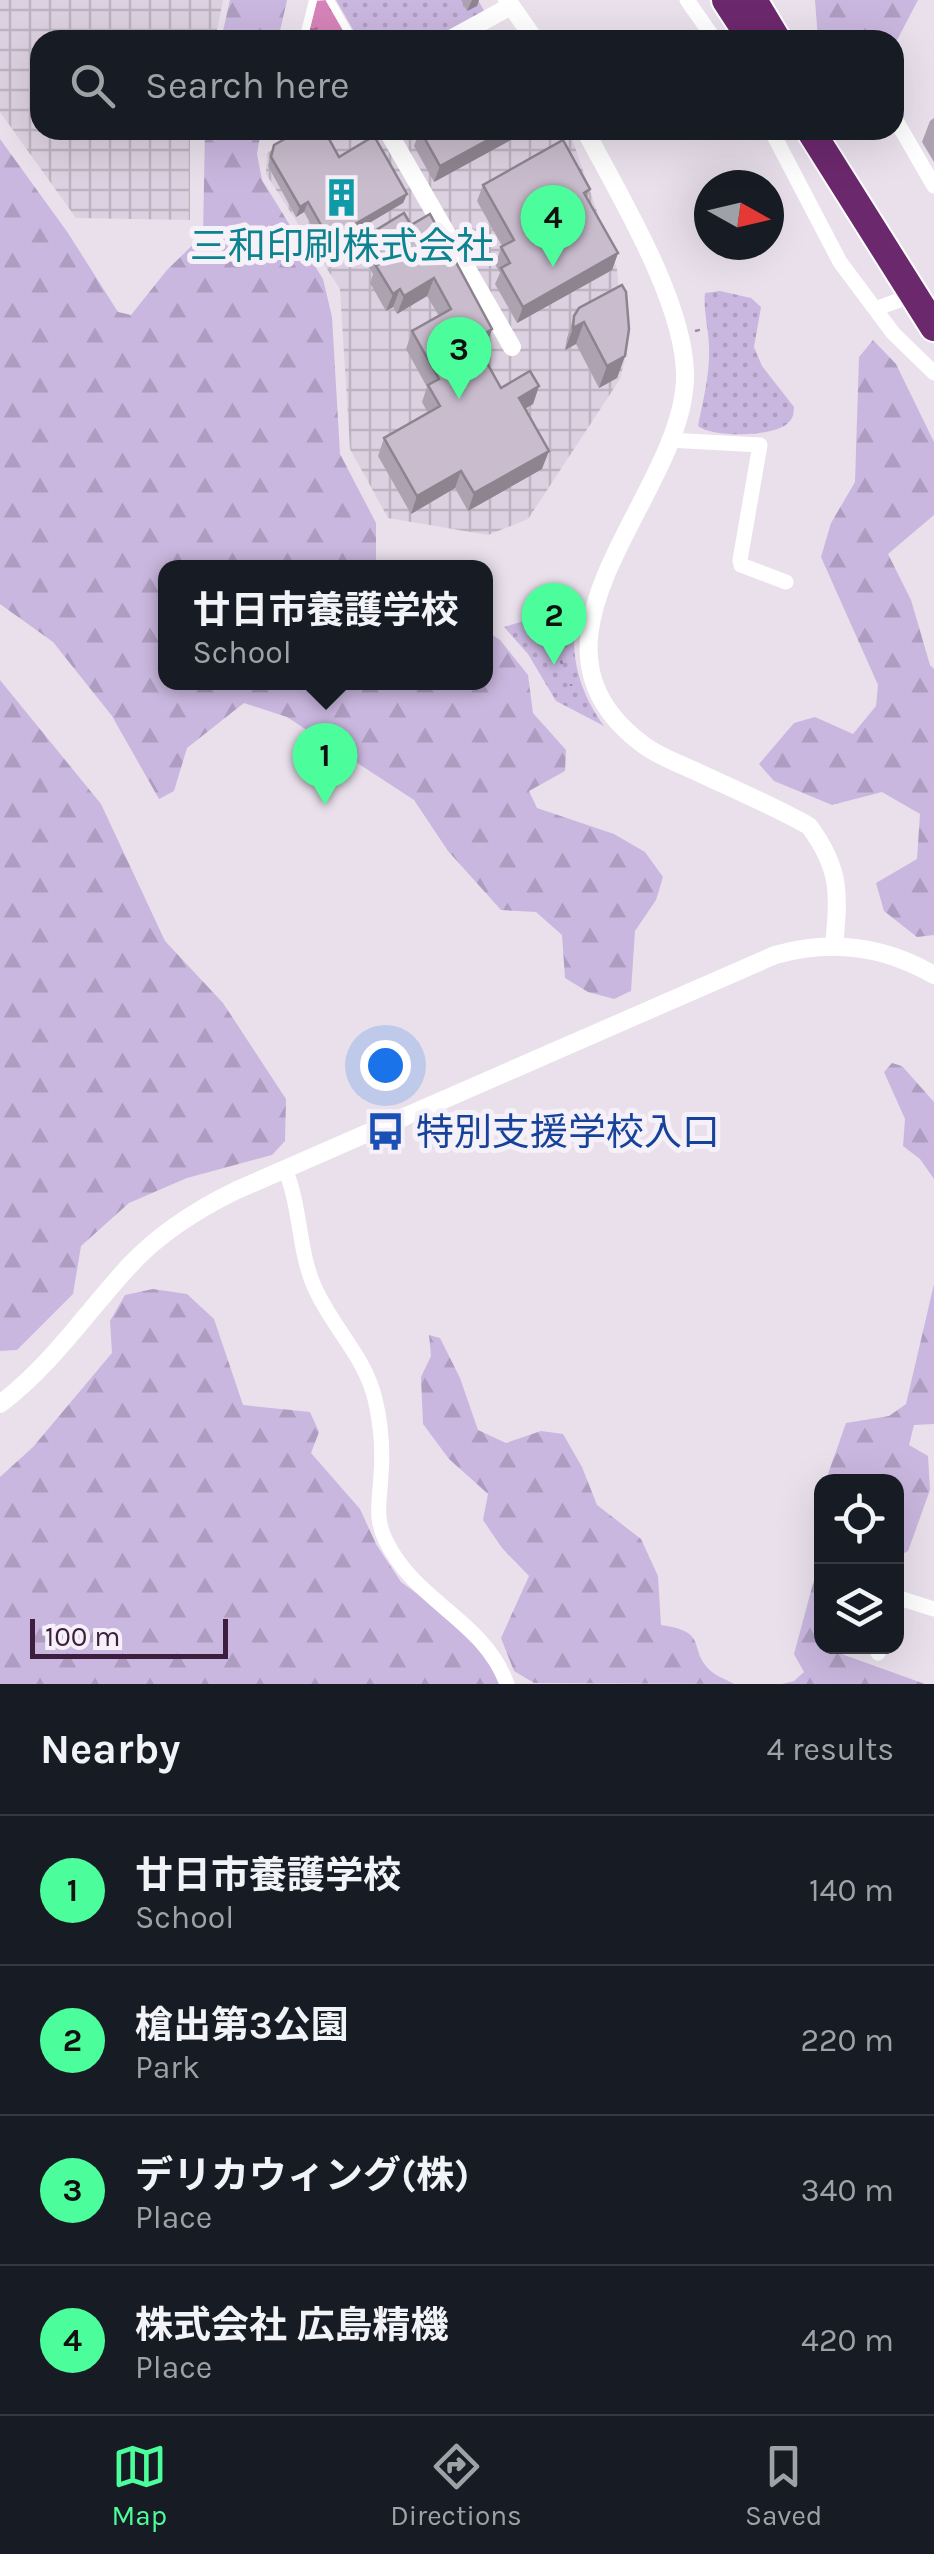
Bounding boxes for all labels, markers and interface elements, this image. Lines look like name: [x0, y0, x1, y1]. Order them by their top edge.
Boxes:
search box: [30, 30, 904, 140]
icon: search: [65, 58, 120, 113]
text: Search here: [145, 63, 349, 108]
north arrow: [694, 170, 784, 260]
building icon: 三和印刷株式会社: [321, 176, 363, 218]
pin: 4: [520, 184, 586, 267]
place label: 三和印刷株式会社: [190, 224, 494, 269]
pin: 3: [426, 316, 492, 399]
popup: [158, 560, 493, 690]
pin: 2: [522, 582, 586, 665]
text: 廿日市養護学校: [192, 588, 459, 633]
text: School: [192, 634, 292, 671]
pin: 1: [292, 722, 358, 805]
your location: [360, 1040, 411, 1091]
place label: 特別支援学校入口: [416, 1110, 720, 1155]
bus stop icon: 特別支援学校入口: [365, 1111, 407, 1153]
map controls: [814, 1474, 904, 1654]
button: locate: [814, 1474, 904, 1564]
button: layers: [814, 1564, 904, 1654]
scale bar: [30, 1614, 228, 1658]
text: 100 m: [45, 1620, 120, 1653]
text: Nearby: [40, 1724, 180, 1774]
text: 4 results: [767, 1731, 894, 1768]
text: 廿日市養護学校: [135, 1853, 401, 1898]
text: 1: [67, 1872, 78, 1909]
text: 140 m: [809, 1872, 894, 1909]
text: School: [135, 1899, 234, 1936]
text: 槍出第3公園: [135, 2003, 349, 2048]
text: 2: [63, 2022, 82, 2059]
text: 220 m: [800, 2022, 894, 2059]
text: Park: [135, 2049, 200, 2086]
text: デリカウィング(株): [135, 2153, 469, 2198]
text: 3: [63, 2172, 82, 2209]
text: 340 m: [801, 2172, 894, 2209]
text: Place: [135, 2199, 212, 2236]
text: 株式会社 広島精機: [135, 2303, 449, 2348]
text: 4: [63, 2322, 82, 2359]
text: 420 m: [801, 2322, 894, 2359]
text: Place: [135, 2349, 212, 2386]
tab: Map: [112, 2439, 167, 2532]
tab: Directions: [390, 2439, 522, 2532]
tab: Saved: [745, 2439, 822, 2532]

